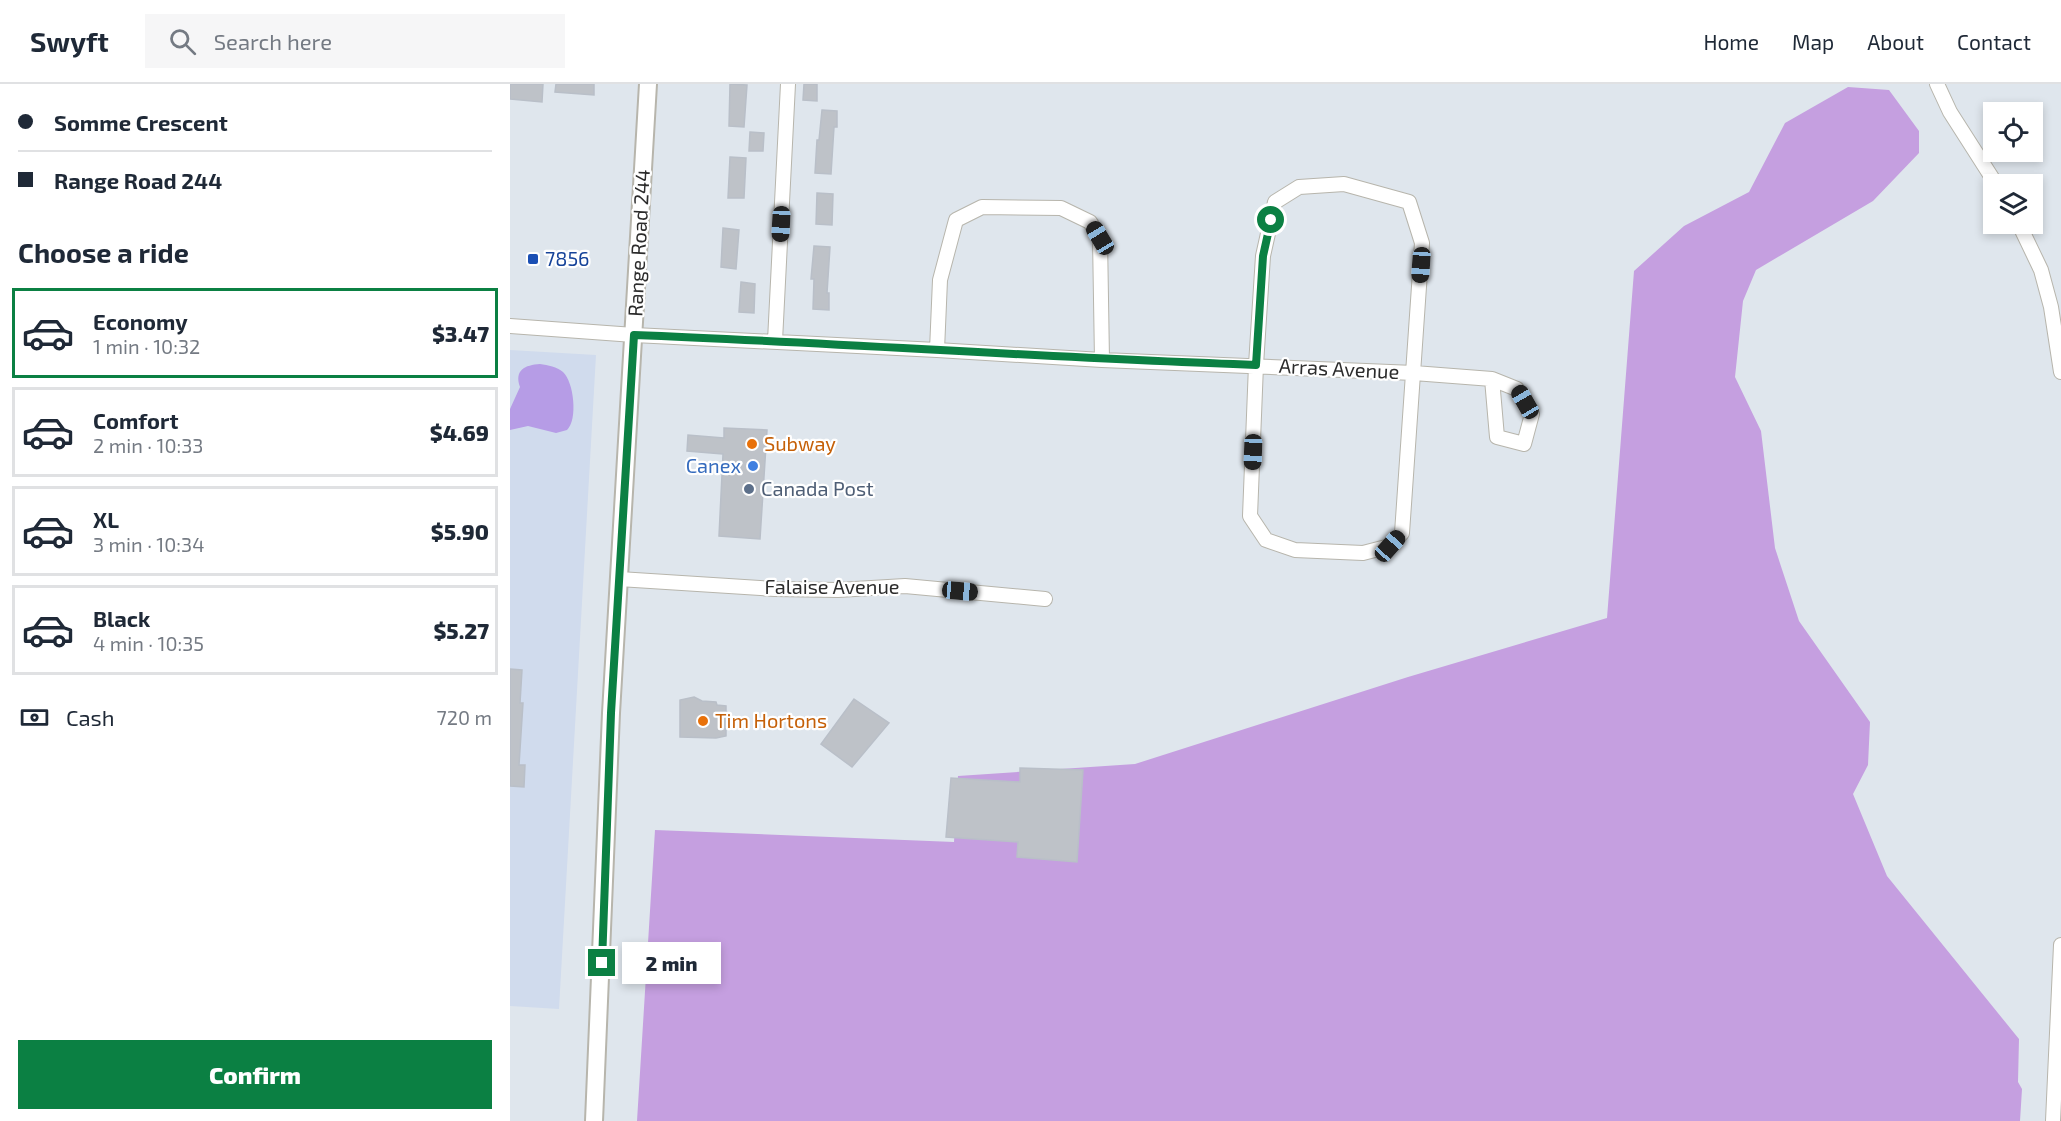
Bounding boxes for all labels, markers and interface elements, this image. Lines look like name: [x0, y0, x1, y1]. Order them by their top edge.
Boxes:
search box: [145, 14, 565, 68]
text: Swyft: [30, 24, 109, 58]
icon: search: [166, 25, 199, 58]
text: Search here: [214, 28, 332, 54]
text: Home: [1703, 29, 1759, 54]
text: Map: [1792, 29, 1834, 54]
text: About: [1867, 29, 1924, 54]
text: Contact: [1957, 29, 2031, 54]
map controls: [1983, 102, 2043, 234]
button: locate: [1983, 102, 2043, 162]
text: Somme Crescent: [54, 109, 228, 135]
text: Range Road 244: [54, 167, 222, 193]
street label: Range Road 244: [622, 169, 654, 317]
button: layers: [1983, 174, 2043, 234]
car: [771, 206, 791, 242]
route start: [1257, 206, 1284, 233]
car: [1083, 218, 1117, 258]
text: Choose a ride: [18, 236, 189, 268]
place label: 7856: [545, 246, 590, 270]
car: [1411, 246, 1431, 284]
marker: 7856: [526, 252, 540, 266]
icon: car: [21, 306, 75, 360]
text: Economy: [93, 308, 188, 334]
text: $3.47: [432, 320, 489, 346]
text: 1 min · 10:32: [93, 334, 200, 358]
street label: Arras Avenue: [1278, 353, 1400, 383]
car: [1508, 382, 1542, 422]
icon: car: [21, 405, 75, 459]
text: Comfort: [93, 407, 178, 433]
text: $4.69: [430, 419, 489, 445]
place label: Subway: [764, 431, 836, 455]
text: 2 min · 10:33: [93, 433, 203, 457]
car: [1243, 434, 1263, 470]
marker: Subway: [745, 437, 759, 451]
place label: Canex: [686, 453, 741, 477]
marker: Canex: [746, 459, 760, 473]
place label: Canada Post: [761, 476, 874, 500]
marker: Canada Post: [742, 482, 756, 496]
icon: car: [21, 504, 75, 558]
text: XL: [93, 506, 119, 532]
text: $5.90: [431, 518, 489, 544]
car: [1371, 527, 1409, 565]
text: 3 min · 10:34: [93, 532, 204, 556]
street label: Falaise Avenue: [764, 574, 900, 598]
car: [941, 580, 979, 602]
icon: car: [21, 603, 75, 657]
text: Black: [93, 605, 150, 631]
text: $5.27: [433, 617, 489, 643]
text: 4 min · 10:35: [93, 631, 204, 655]
icon: cash: [18, 701, 51, 734]
text: Cash: [66, 704, 115, 730]
text: 720 m: [436, 705, 492, 729]
place label: Tim Hortons: [715, 708, 827, 732]
marker: Tim Hortons: [696, 714, 710, 728]
callout: 2 min: [623, 942, 722, 984]
route end: [588, 949, 615, 976]
text: 2 min: [646, 951, 697, 975]
button: Confirm: [18, 1040, 492, 1109]

